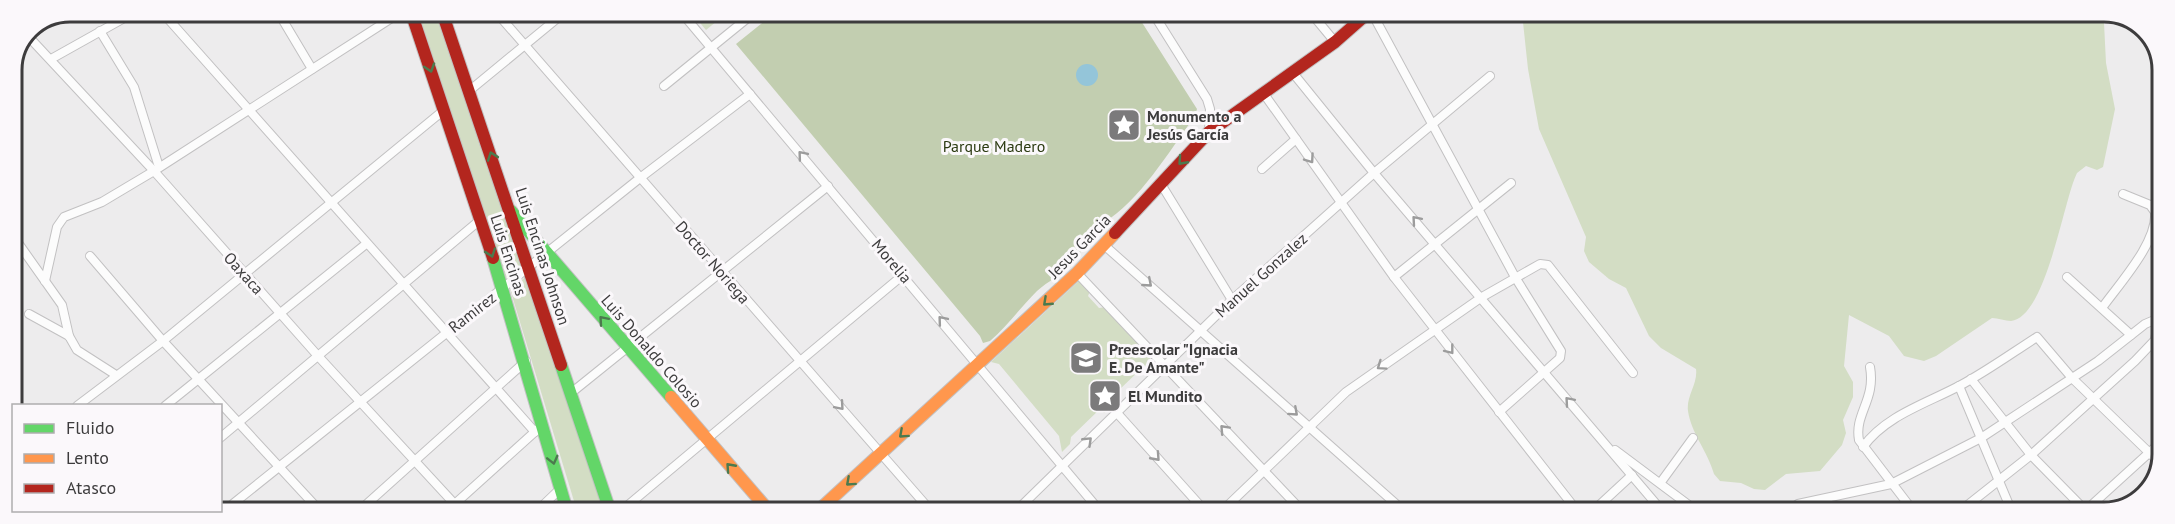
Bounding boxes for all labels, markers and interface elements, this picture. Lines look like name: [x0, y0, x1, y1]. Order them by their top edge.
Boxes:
one-way arrow: [423, 62, 435, 73]
place label: Monumento a Jesús García: [1146, 106, 1242, 144]
place icon: Monumento a Jesús García: [1106, 107, 1142, 143]
park label: Parque Madero: [943, 136, 1045, 156]
one-way arrow: [487, 151, 499, 162]
one-way arrow: [799, 151, 810, 162]
one-way arrow: [1303, 152, 1314, 163]
one-way arrow: [1178, 153, 1189, 164]
street label: Luis Encinas Johnson: [511, 185, 575, 327]
street label: Jesus Garcia: [1043, 210, 1115, 283]
street label: Luis Encinas: [486, 212, 532, 298]
street label: Doctor Noriega: [672, 216, 754, 308]
one-way arrow: [1412, 216, 1423, 227]
street label: Manuel Gonzalez: [1211, 228, 1311, 322]
street label: Morelia: [868, 235, 916, 287]
one-way arrow: [484, 247, 497, 258]
street label: Oaxaca: [220, 248, 268, 298]
one-way arrow: [1142, 276, 1152, 287]
street label: Ramirez: [444, 287, 500, 337]
street label: Luis Donaldo Colosio: [597, 290, 707, 412]
one-way arrow: [1043, 294, 1054, 305]
one-way arrow: [599, 316, 610, 327]
one-way arrow: [938, 316, 949, 327]
place label: Preescolar "Ignacia E. De Amante": [1109, 339, 1238, 377]
school or university icon: Preescolar "Ignacia E. De Amante": [1068, 340, 1104, 376]
one-way arrow: [1442, 343, 1453, 354]
one-way arrow: [1377, 359, 1388, 370]
place icon: El Mundito: [1087, 378, 1123, 414]
place label: El Mundito: [1128, 386, 1203, 406]
one-way arrow: [1565, 397, 1576, 408]
one-way arrow: [833, 400, 844, 410]
legend: [12, 404, 222, 512]
one-way arrow: [1288, 405, 1298, 416]
text: Fluido: [66, 416, 114, 439]
one-way arrow: [1221, 425, 1232, 436]
one-way arrow: [900, 427, 910, 438]
one-way arrow: [1081, 438, 1092, 449]
text: Lento: [66, 446, 109, 469]
one-way arrow: [1149, 450, 1160, 461]
one-way arrow: [545, 455, 558, 465]
one-way arrow: [726, 464, 737, 474]
one-way arrow: [846, 475, 857, 486]
text: Atasco: [66, 476, 116, 499]

